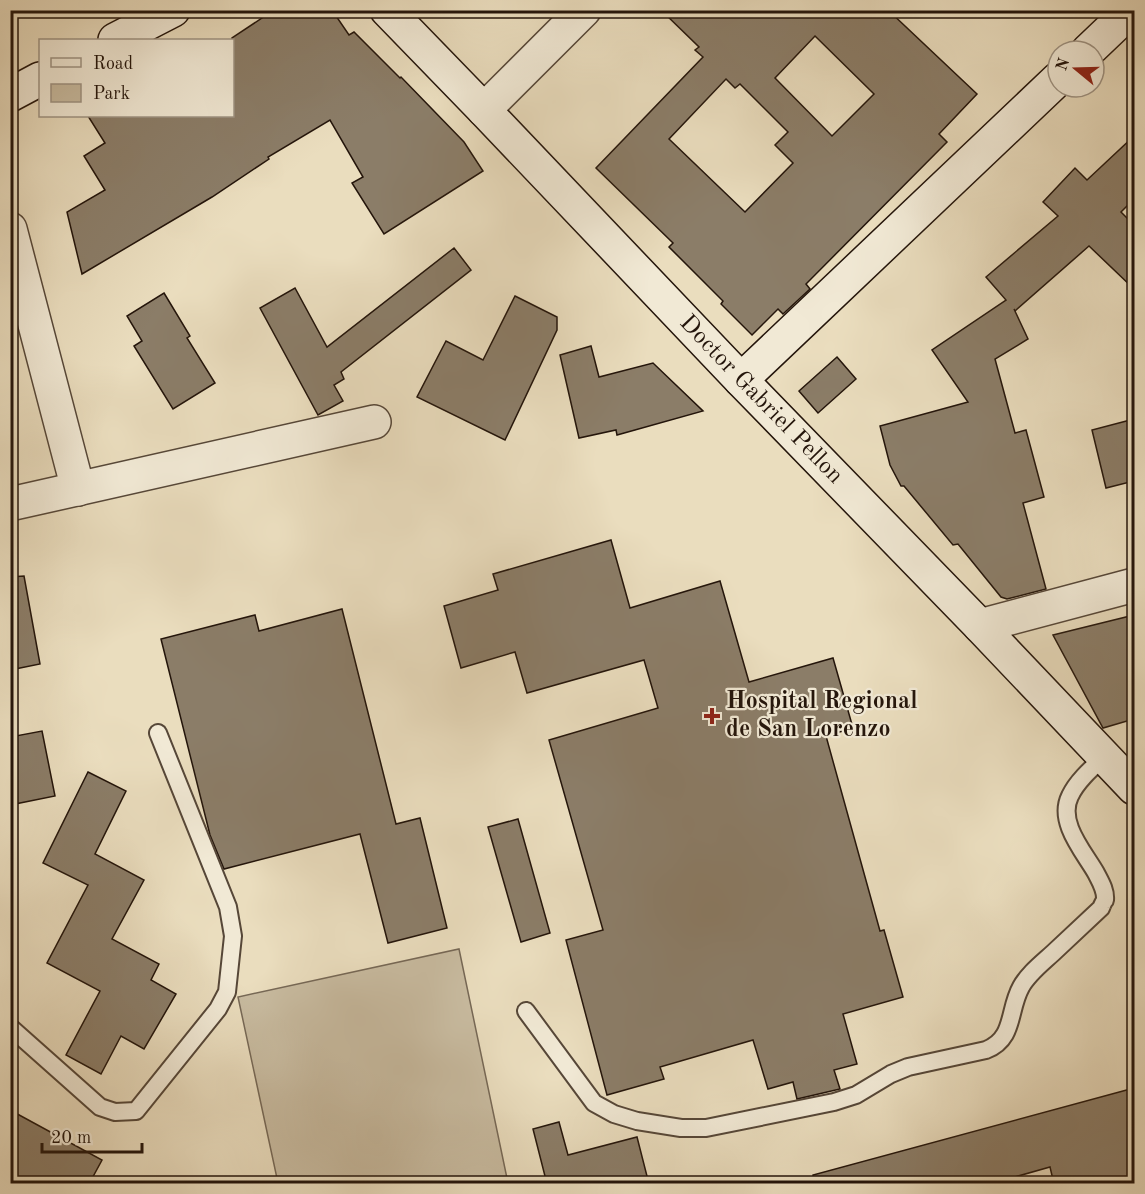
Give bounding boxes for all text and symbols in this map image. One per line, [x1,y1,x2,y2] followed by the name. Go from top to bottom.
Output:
[39,39,234,117] legend
[1046,39,1106,99] north arrow
[93,55,133,73] text: Road
[1054,56,1074,73] text: N
[93,85,130,103] text: Park
[674,311,847,489] street label: Doctor Gabriel Pellon
[726,690,918,742] place label: Hospital Regional de San Lorenzo
[703,707,721,725] marker: Hospital Regional de San Lorenzo
[42,1116,142,1154] scale bar
[51,1129,91,1147] text: 20 m

